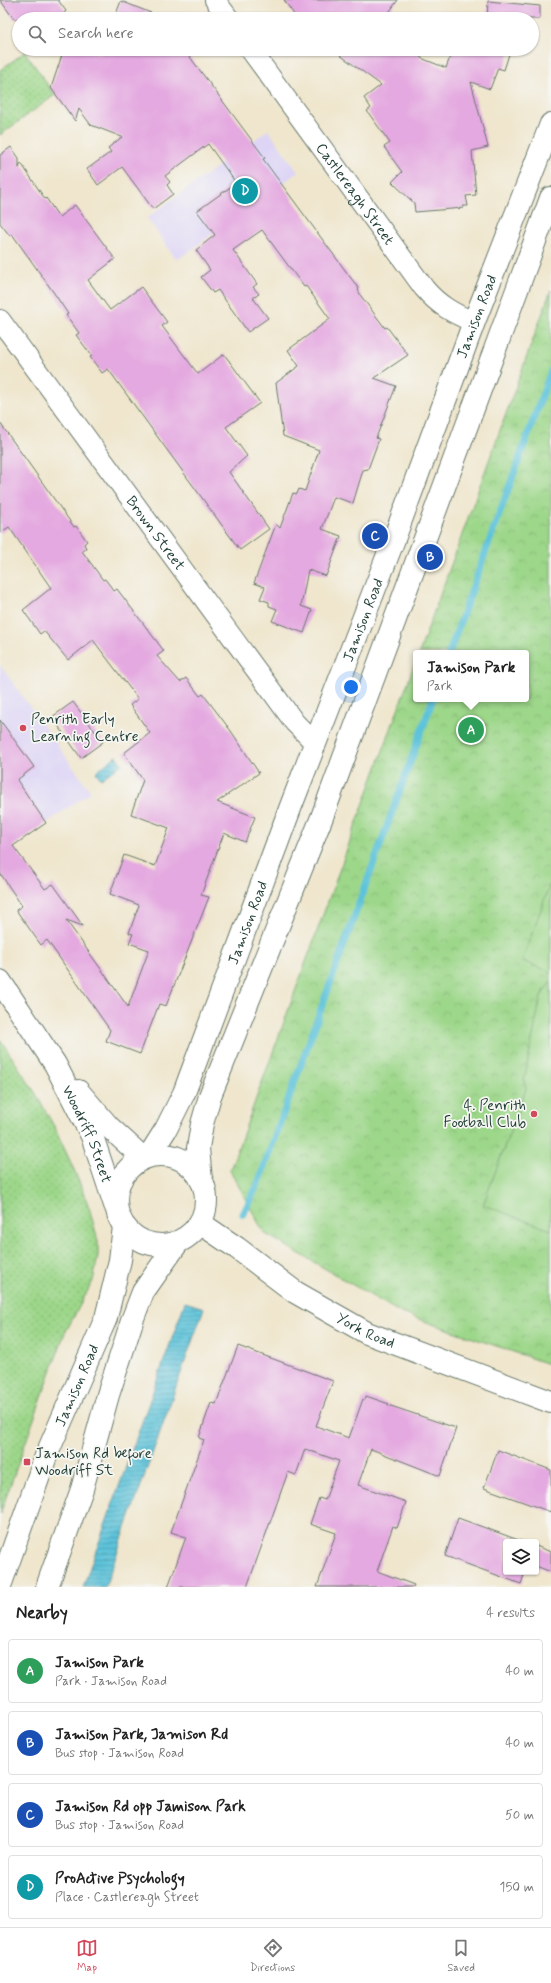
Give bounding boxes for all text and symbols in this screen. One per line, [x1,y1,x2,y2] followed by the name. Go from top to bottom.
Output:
[12,12,539,56] search box
[26,23,48,45] icon: search
[58,24,134,44] text: Search here
[311,139,399,250] street label: Castlereagh Street
[232,176,258,206] pin: D
[452,272,502,361] street label: Jamison Road
[121,492,189,575] street label: Brown Street
[362,521,388,551] pin: C
[417,542,443,572] pin: B
[339,576,389,665] street label: Jamison Road
[413,650,529,702] popup
[427,658,515,678] text: Jamison Park
[341,677,361,697] your location
[427,678,452,695] text: Park
[31,710,139,748] place label: Penrith Early Learning Centre
[458,715,484,745] pin: A
[18,723,28,733] marker: Penrith Early Learning Centre
[224,878,273,968] street label: Jamison Road
[57,1082,116,1186] street label: Woodriff Street
[443,1096,526,1133] place label: 4. Penrith Football Club
[529,1109,539,1119] marker: 4. Penrith Football Club
[332,1308,398,1354] street label: York Road
[51,1341,104,1430] street label: Jamison Road
[35,1444,152,1481] place label: Jamison Rd before Woodriff St
[22,1457,32,1467] marker: Jamison Rd before Woodriff St
[503,1539,539,1575] map controls
[503,1539,539,1575] button: layers
[16,1602,68,1624] text: Nearby
[486,1605,535,1622] text: 4 results
[55,1653,144,1673] text: Jamison Park
[26,1663,34,1680] text: A
[505,1663,534,1680] text: 40 m
[55,1673,167,1690] text: Park · Jamison Road
[55,1725,228,1745] text: Jamison Park, Jamison Rd
[26,1735,34,1752] text: B
[505,1735,534,1752] text: 40 m
[55,1745,184,1762] text: Bus stop · Jamison Road
[55,1797,246,1817] text: Jamison Rd opp Jamison Park
[25,1807,35,1824] text: C
[505,1807,534,1824] text: 50 m
[55,1817,184,1834] text: Bus stop · Jamison Road
[55,1869,185,1889] text: ProActive Psychology
[26,1879,34,1896] text: D
[500,1879,534,1896] text: 150 m
[55,1889,199,1906] text: Place · Castlereagh Street
[76,1937,98,1975] tab: Map
[250,1937,295,1975] tab: Directions
[447,1937,475,1975] tab: Saved

